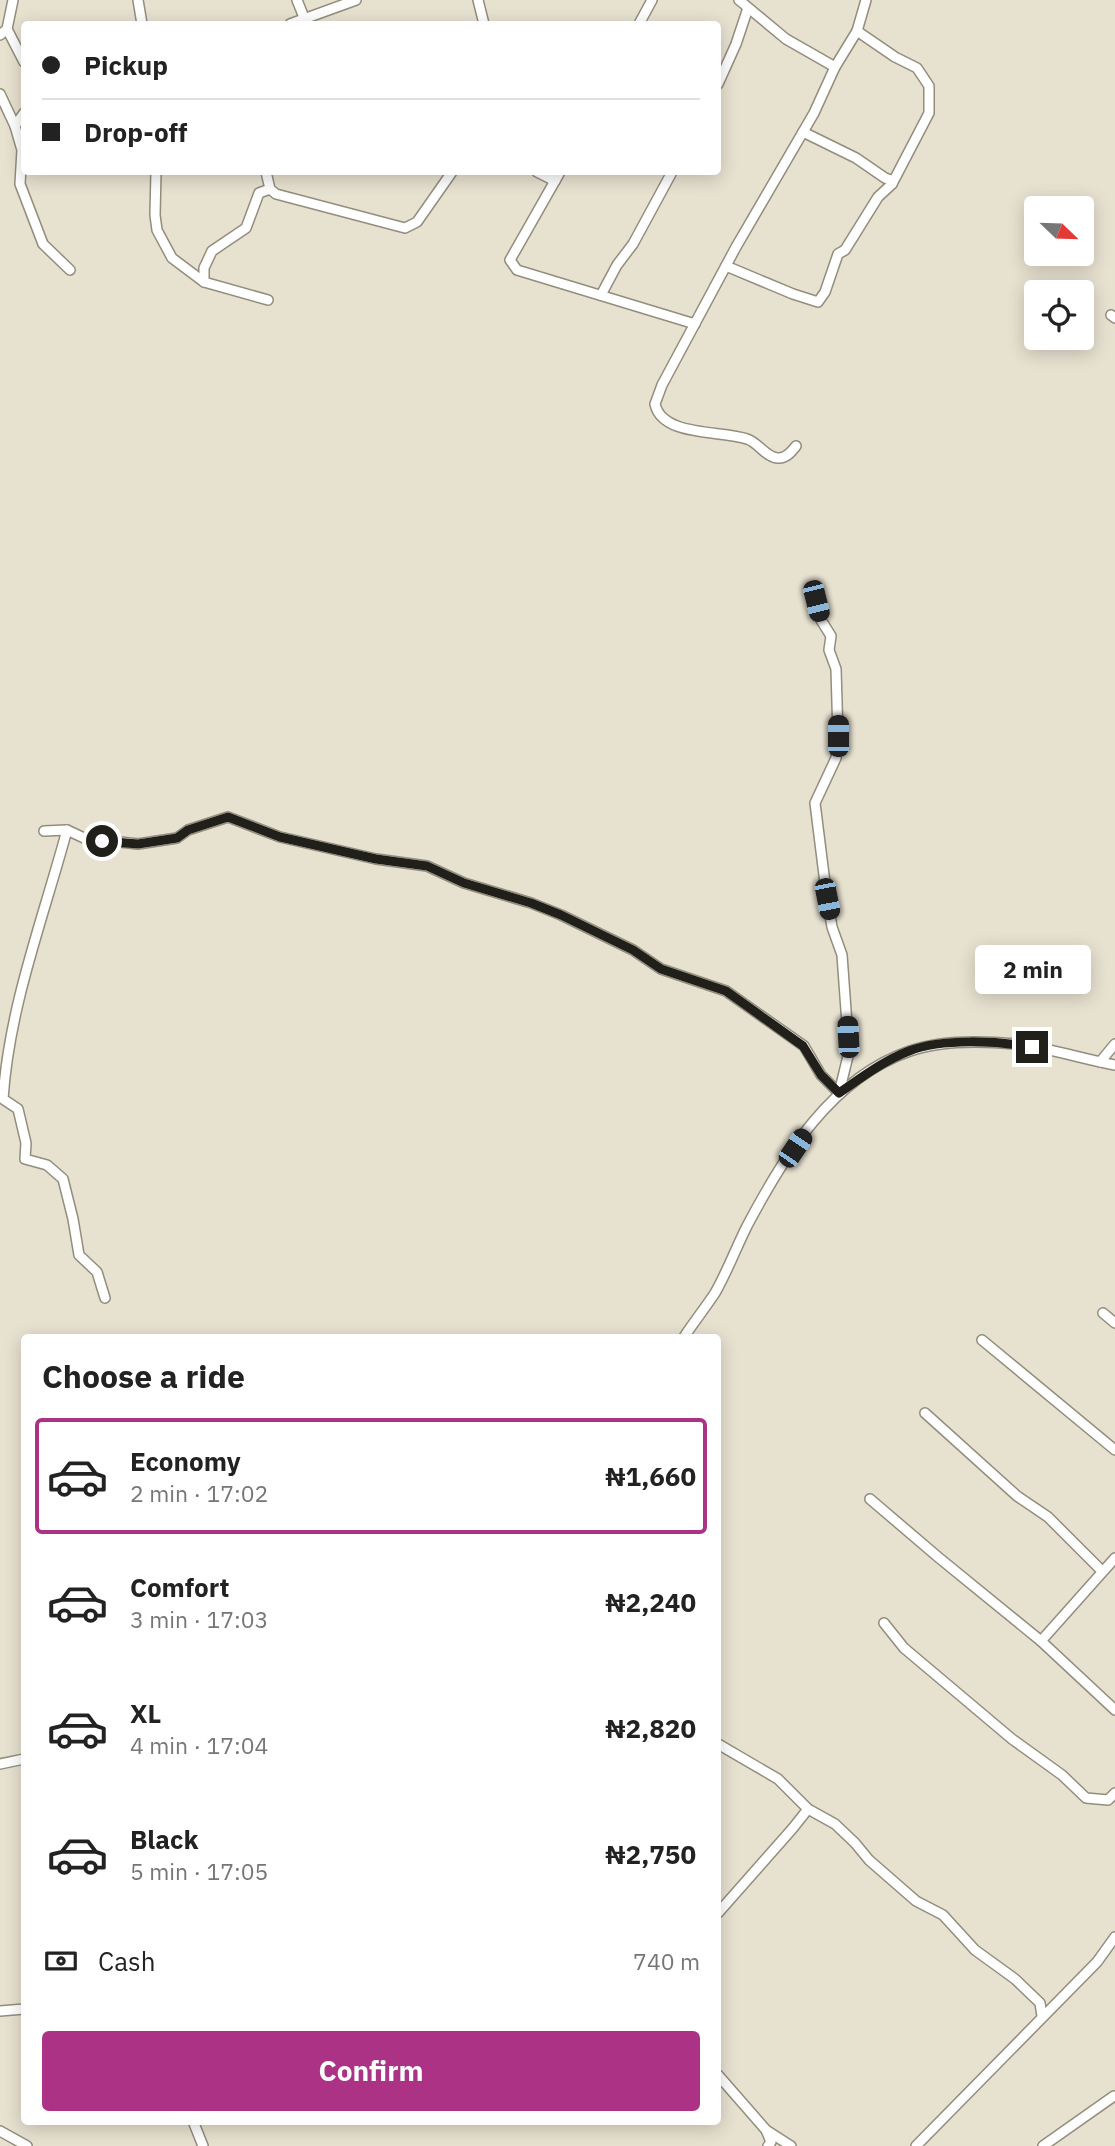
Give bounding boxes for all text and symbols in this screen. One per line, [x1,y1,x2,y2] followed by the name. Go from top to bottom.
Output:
[84,48,168,82] text: Pickup
[84,115,187,149] text: Drop-off
[1024,196,1094,266] north arrow
[1024,196,1094,350] map controls
[1024,280,1094,350] button: locate
[801,578,832,624] car
[828,715,849,757] car
[86,825,118,857] route start
[813,876,842,922] car
[974,946,1090,995] callout: 2 min
[1003,954,1063,984] text: 2 min
[837,1015,860,1059] car
[1016,1031,1048,1063] route end
[775,1125,816,1171] car
[42,1355,245,1397] text: Choose a ride
[130,1444,241,1478] text: Economy
[46,1445,109,1508] icon: car
[605,1459,696,1493] text: ₦1,660
[130,1478,268,1508] text: 2 min · 17:02
[130,1570,229,1604] text: Comfort
[46,1571,109,1634] icon: car
[605,1585,696,1619] text: ₦2,240
[130,1604,268,1634] text: 3 min · 17:03
[130,1696,161,1730] text: XL
[46,1697,109,1760] icon: car
[605,1711,696,1745] text: ₦2,820
[130,1730,268,1760] text: 4 min · 17:04
[130,1822,198,1856] text: Black
[46,1823,109,1886] icon: car
[605,1837,696,1871] text: ₦2,750
[130,1856,268,1886] text: 5 min · 17:05
[42,1942,80,1980] icon: cash
[98,1944,155,1978] text: Cash
[633,1946,700,1976] text: 740 m
[42,2031,700,2111] button: Confirm

